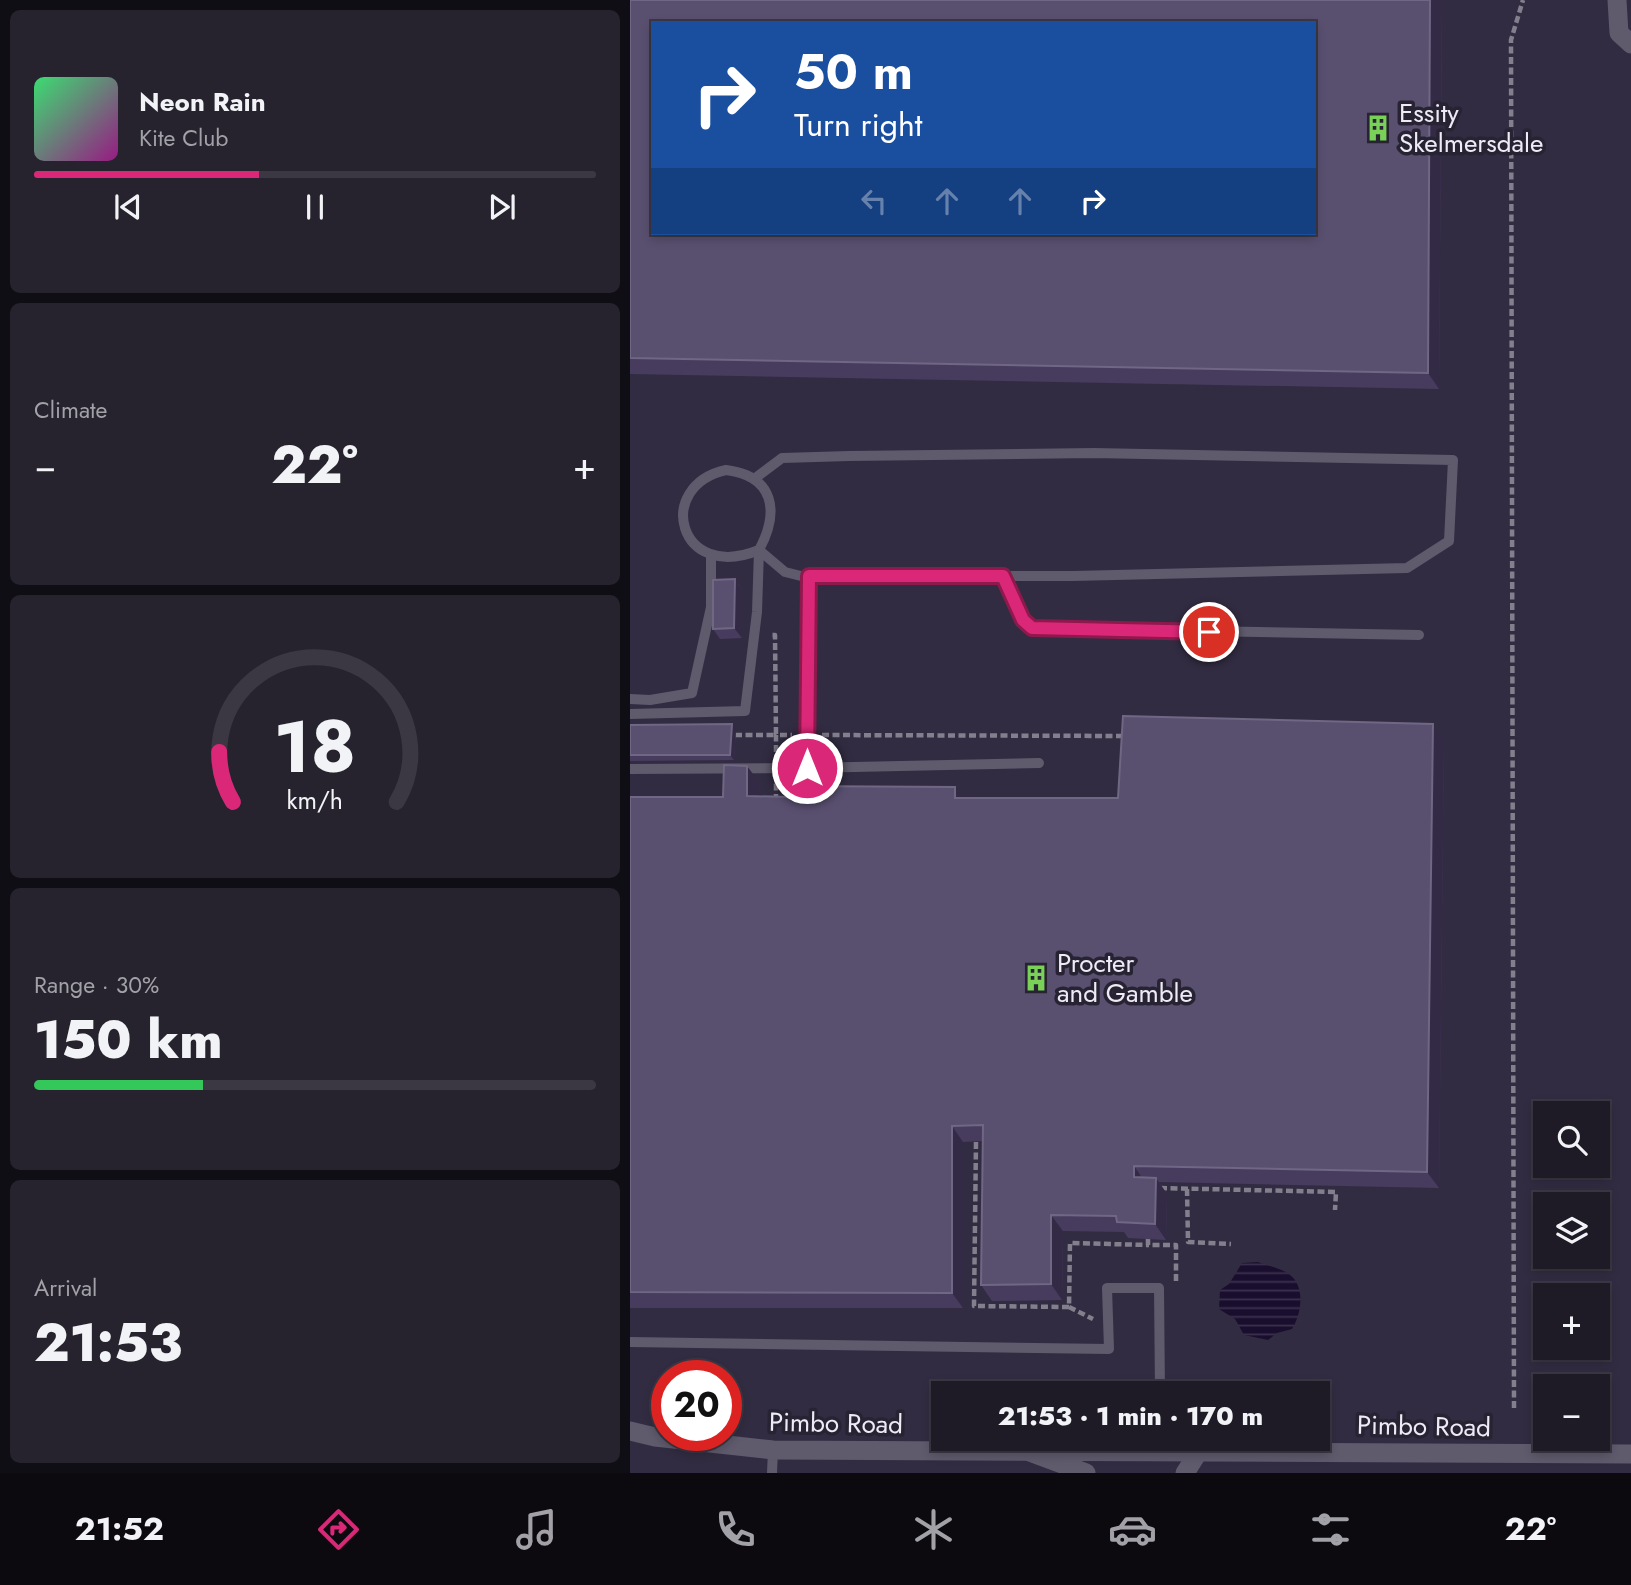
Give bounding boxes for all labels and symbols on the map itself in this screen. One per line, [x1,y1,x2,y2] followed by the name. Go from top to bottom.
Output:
[1399,94,1543,162] place label: Essity Skelmersdale
[1363,113,1393,143] building icon: Essity Skelmersdale
[1179,602,1239,662] pin
[770,731,844,805] position arrow
[1057,944,1193,1012] place label: Procter and Gamble
[1021,963,1051,993] building icon: Procter and Gamble
[651,1360,742,1451] speed limit sign: 20
[769,1403,903,1443] street label: Pimbo Road
[1357,1406,1491,1446] street label: Pimbo Road

